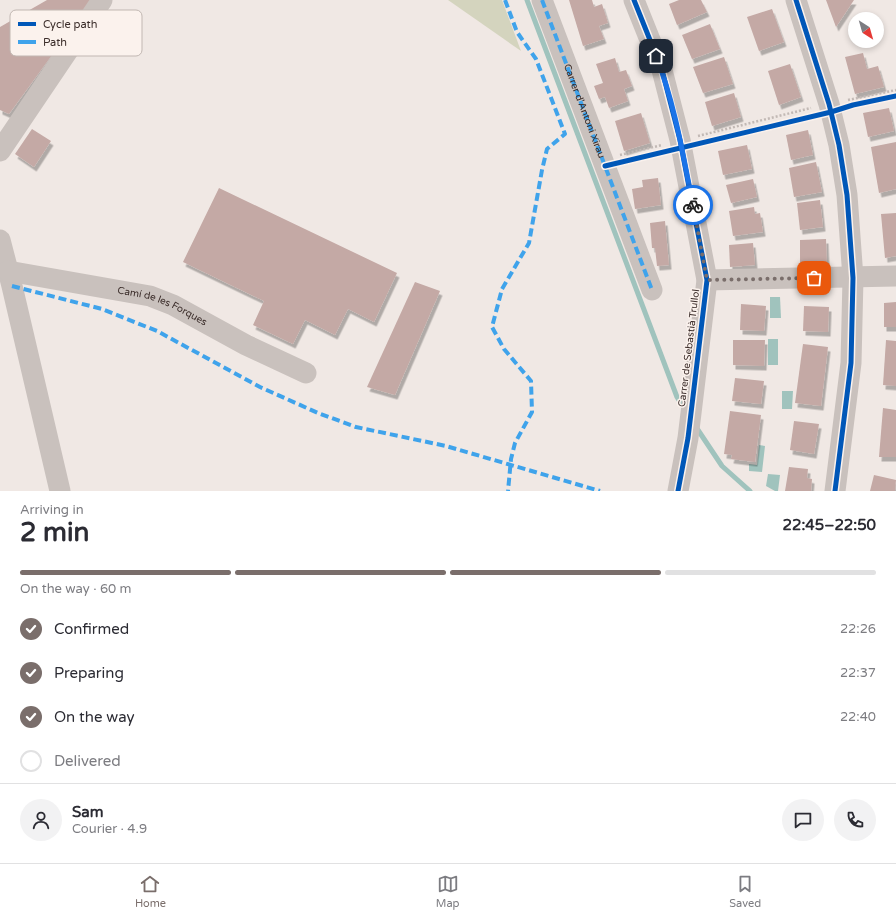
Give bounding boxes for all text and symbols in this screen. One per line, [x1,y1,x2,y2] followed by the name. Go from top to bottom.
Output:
[10,10,142,56] legend
[848,12,884,48] north arrow
[848,12,884,48] map controls
[43,18,98,31] text: Cycle path
[43,36,67,49] text: Path
[639,39,673,73] pin
[645,45,667,67] icon: home
[561,62,608,160] street label: Carrer d'Antoni Xirau
[673,185,713,225] courier
[682,194,704,216] icon: bike
[797,261,831,295] pin
[803,267,825,289] icon: bag
[117,284,209,329] street label: Camí de les Forques
[676,288,702,408] street label: Carrer de Sebastià Trullol
[20,502,84,518] text: Arriving in
[783,516,876,534] text: 22:45–22:50
[20,517,89,548] text: 2 min
[20,581,132,597] text: On the way · 60 m
[20,618,42,640] icon: check
[54,620,129,638] text: Confirmed
[840,621,876,637] text: 22:26
[20,662,42,684] icon: check
[54,664,124,682] text: Preparing
[840,665,876,681] text: 22:37
[20,706,42,728] icon: check
[54,708,134,726] text: On the way
[840,709,876,725] text: 22:40
[54,752,121,770] text: Delivered
[20,799,62,841] button: person
[782,799,824,841] button: chat
[834,799,876,841] button: phone
[72,803,103,821] text: Sam
[72,821,147,837] text: Courier · 4.9
[135,873,166,910] tab: Home
[436,873,460,910] tab: Map
[729,873,761,910] tab: Saved

